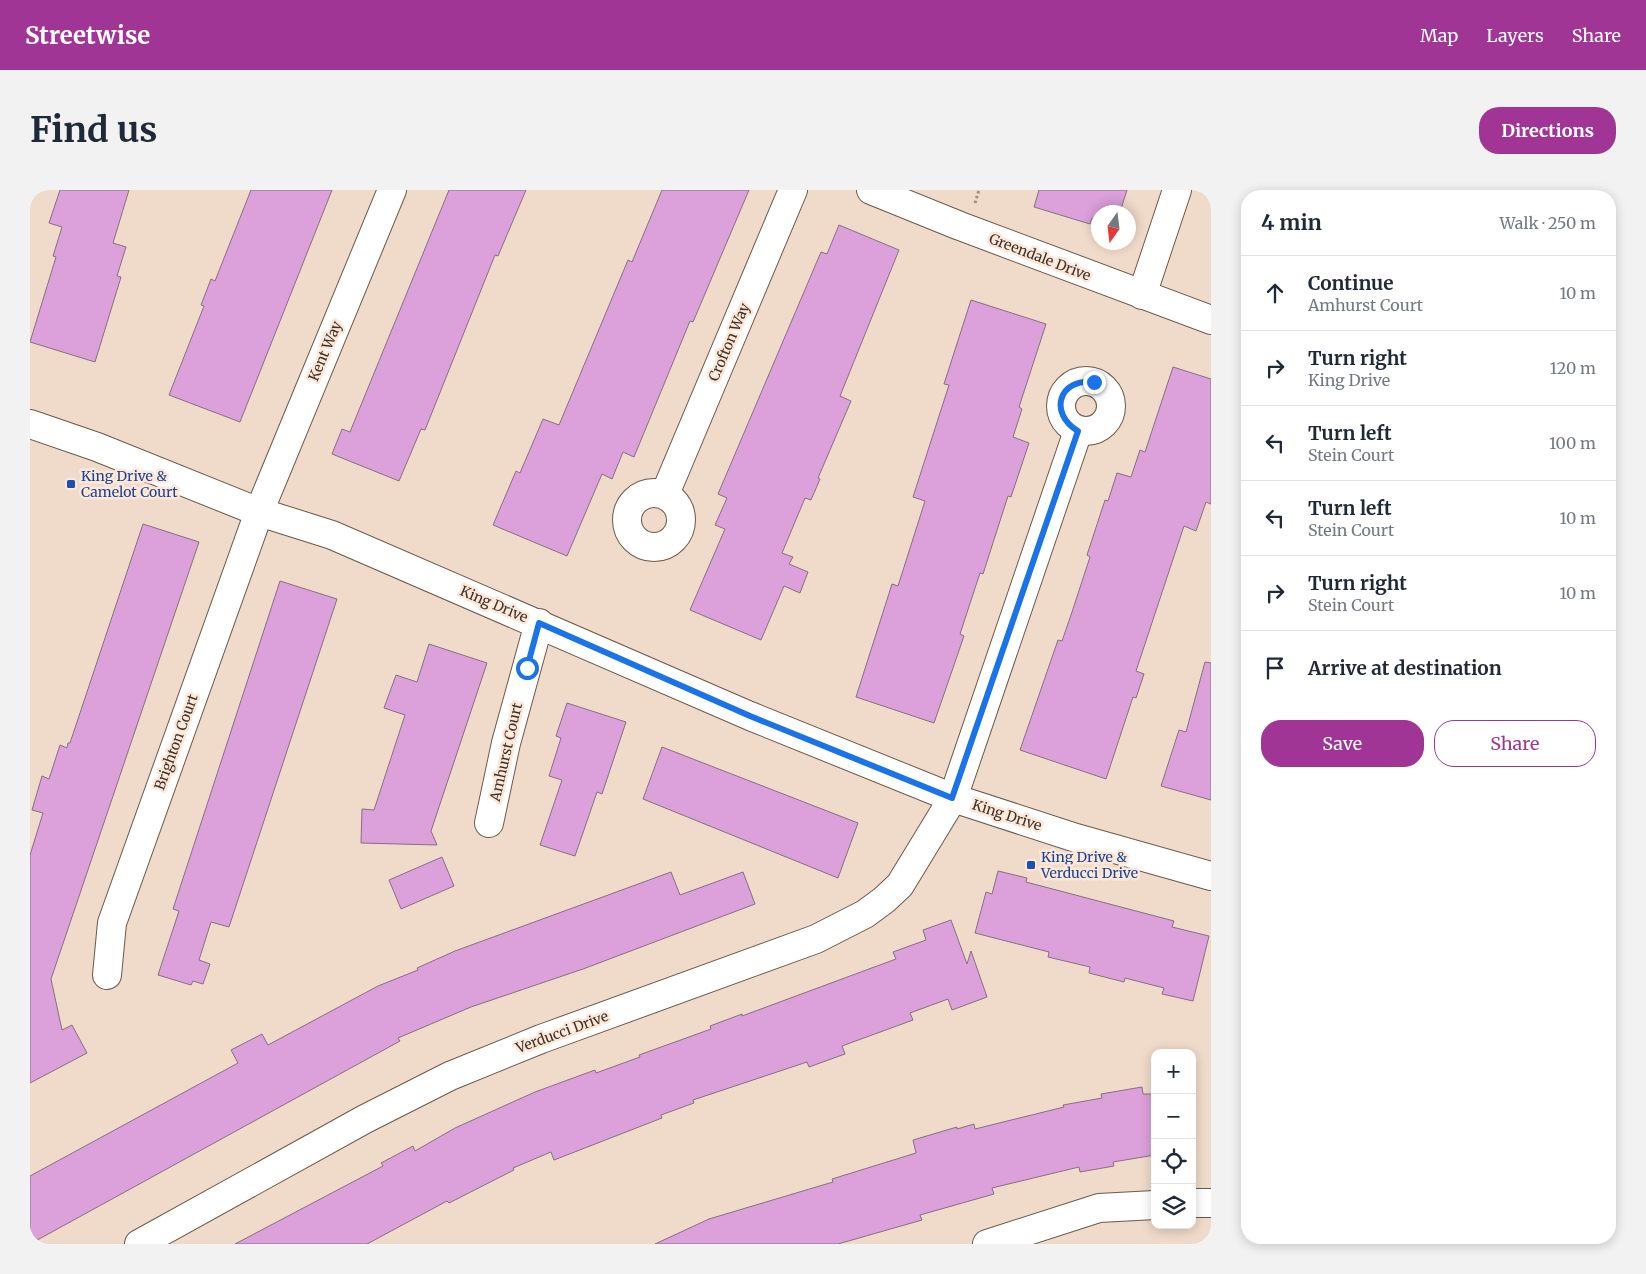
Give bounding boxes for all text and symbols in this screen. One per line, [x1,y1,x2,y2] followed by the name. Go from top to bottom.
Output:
[25,20,150,51] text: Streetwise
[1420,24,1458,47] text: Map
[1486,24,1544,47] text: Layers
[1572,24,1621,47] text: Share
[1479,107,1616,154] button: Directions
[30,108,157,152] text: Find us
[1091,205,1136,250] north arrow
[1261,209,1322,236] text: 4 min
[1500,213,1596,233] text: Walk · 250 m
[987,229,1093,285] street label: Greendale Drive
[1308,271,1394,295] text: Continue
[1261,279,1289,307] icon: ahead
[1559,283,1596,303] text: 10 m
[1308,295,1423,315] text: Amhurst Court
[704,299,754,384] street label: Crofton Way
[304,317,346,384] street label: Kent Way
[1308,346,1407,370] text: Turn right
[1261,354,1289,382] icon: right
[1550,358,1596,378] text: 120 m
[1308,370,1390,390] text: King Drive
[1083,371,1106,394] route end
[1308,421,1392,445] text: Turn left
[1261,429,1289,457] icon: left
[1549,433,1596,453] text: 100 m
[1308,445,1394,465] text: Stein Court
[81,467,178,501] place label: King Drive & Camelot Court
[65,478,77,490] marker: King Drive & Camelot Court
[1308,496,1392,520] text: Turn left
[1261,504,1289,532] icon: left
[1559,508,1596,528] text: 10 m
[1308,520,1394,540] text: Stein Court
[1308,571,1407,595] text: Turn right
[1261,579,1289,607] icon: right
[457,582,531,626] street label: King Drive
[1559,583,1596,603] text: 10 m
[1308,595,1394,615] text: Stein Court
[1261,654,1289,682] icon: arrive
[1308,656,1502,680] text: Arrive at destination
[516,657,539,680] route start
[150,691,202,792] street label: Brighton Court
[486,700,526,804] street label: Amhurst Court
[1261,720,1424,767] button: Save
[1434,720,1596,767] button: Share
[970,795,1044,835] street label: King Drive
[1040,848,1138,882] place label: King Drive & Verducci Drive
[1025,859,1037,871] marker: King Drive & Verducci Drive
[512,1007,611,1057] street label: Verducci Drive
[1151,1049,1196,1229] map controls
[1151,1049,1196,1094] button: +
[1151,1094,1196,1139] button: −
[1151,1139,1196,1184] button: locate
[1151,1184,1196,1229] button: layers

